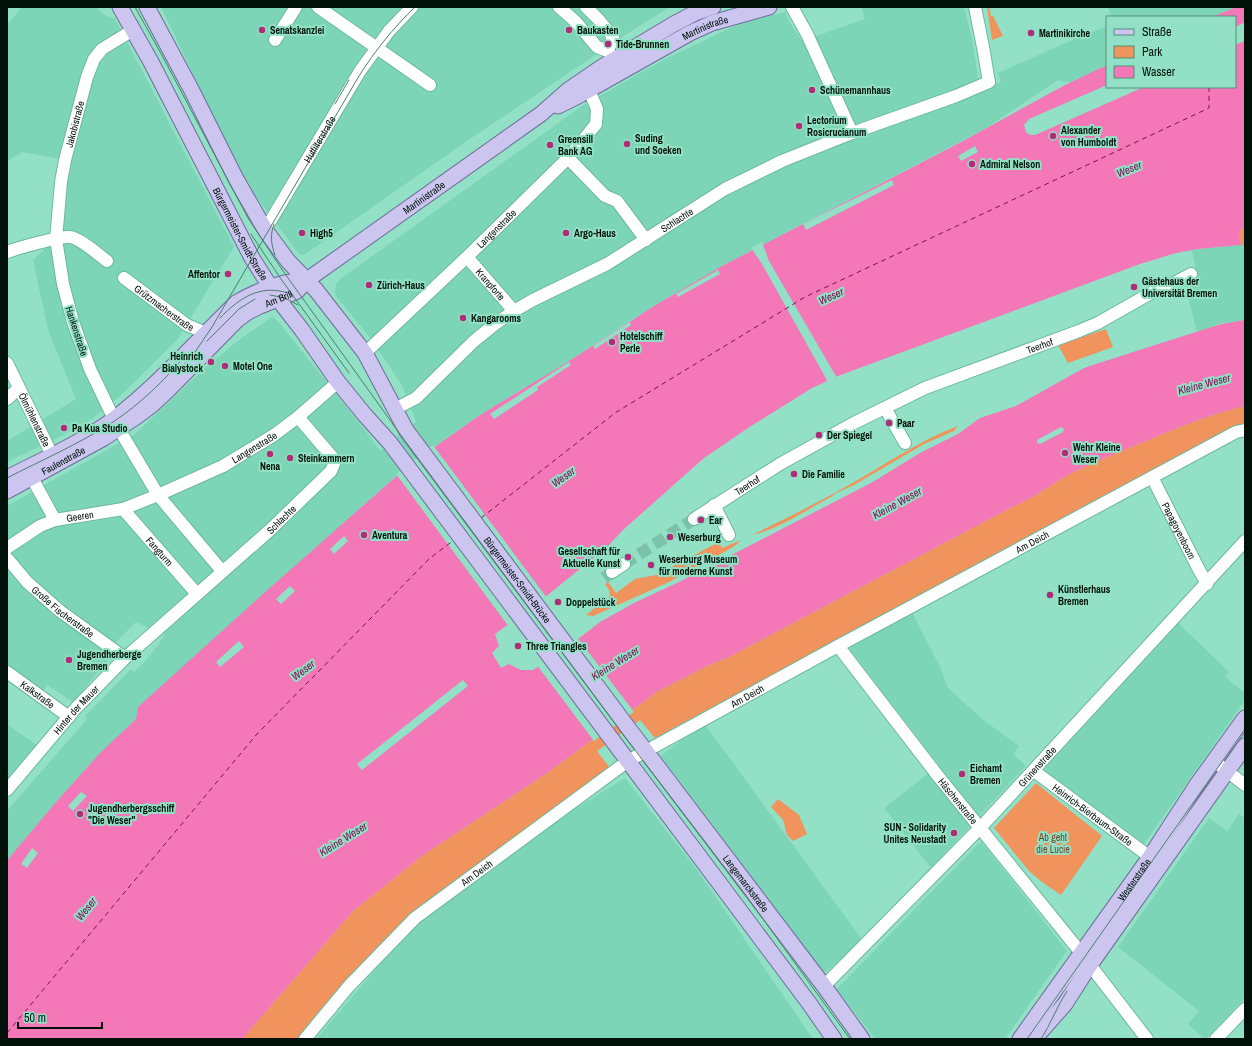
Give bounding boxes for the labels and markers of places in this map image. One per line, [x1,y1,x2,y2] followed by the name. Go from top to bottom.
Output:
[270,24,324,37] place label: Senatskanzlei
[577,24,618,37] place label: Baukasten
[257,25,267,35] marker: Senatskanzlei
[564,25,574,35] marker: Baukasten
[1039,27,1090,40] place label: Martinikirche
[1026,28,1036,38] marker: Martinikirche
[616,38,669,51] place label: Tide-Brunnen
[603,39,613,49] marker: Tide-Brunnen
[820,84,891,97] place label: Schünemannhaus
[807,85,817,95] marker: Schünemannhaus
[807,114,866,139] place label: Lectorium Rosicrucianum
[794,121,804,131] marker: Lectorium Rosicrucianum
[1061,124,1116,149] place label: Alexander von Humboldt
[1048,131,1058,141] marker: Alexander von Humboldt
[635,132,681,157] place label: Suding und Soeken
[558,133,593,158] place label: Greensill Bank AG
[622,139,632,149] marker: Suding und Soeken
[545,140,555,150] marker: Greensill Bank AG
[980,158,1040,171] place label: Admiral Nelson
[967,159,977,169] marker: Admiral Nelson
[310,227,333,240] place label: High5
[574,227,616,240] place label: Argo-Haus
[297,228,307,238] marker: High5
[561,228,571,238] marker: Argo-Haus
[188,268,221,281] place label: Affentor
[223,269,233,279] marker: Affentor
[1142,275,1217,300] place label: Gästehaus der Universität Bremen
[377,279,425,292] place label: Zürich-Haus
[364,280,374,290] marker: Zürich-Haus
[1129,282,1139,292] marker: Gästehaus der Universität Bremen
[471,312,522,325] place label: Kangarooms
[458,313,468,323] marker: Kangarooms
[620,330,663,355] place label: Hotelschiff Perle
[607,337,617,347] marker: Hotelschiff Perle
[162,350,203,375] place label: Heinrich Bialystock
[206,357,216,367] marker: Heinrich Bialystock
[233,360,273,373] place label: Motel One
[220,361,230,371] marker: Motel One
[897,417,916,430] place label: Paar
[884,418,894,428] marker: Paar
[72,422,128,435] place label: Pa Kua Studio
[59,423,69,433] marker: Pa Kua Studio
[827,429,872,442] place label: Der Spiegel
[814,430,824,440] marker: Der Spiegel
[1073,441,1121,466] place label: Wehr Kleine Weser
[1060,448,1070,458] marker: Wehr Kleine Weser
[265,449,275,459] marker: Nena
[298,452,355,465] place label: Steinkammern
[285,453,295,463] marker: Steinkammern
[260,460,280,473] place label: Nena
[802,468,845,481] place label: Die Familie
[789,469,799,479] marker: Die Familie
[709,514,723,527] place label: Ear
[696,515,706,525] marker: Ear
[372,529,408,542] place label: Aventura
[359,530,369,540] marker: Aventura
[678,531,721,544] place label: Weserburg
[665,532,675,542] marker: Weserburg
[558,545,621,570] place label: Gesellschaft für Aktuelle Kunst
[623,552,633,562] marker: Gesellschaft für Aktuelle Kunst
[659,553,737,578] place label: Weserburg Museum für moderne Kunst
[646,560,656,570] marker: Weserburg Museum für moderne Kunst
[1058,583,1111,608] place label: Künstlerhaus Bremen
[1045,590,1055,600] marker: Künstlerhaus Bremen
[566,596,616,609] place label: Doppelstück
[553,597,563,607] marker: Doppelstück
[526,640,587,653] place label: Three Triangles
[513,641,523,651] marker: Three Triangles
[77,648,142,673] place label: Jugendherberge Bremen
[64,655,74,665] marker: Jugendherberge Bremen
[970,762,1002,787] place label: Eichamt Bremen
[957,769,967,779] marker: Eichamt Bremen
[88,802,175,827] place label: Jugendherbergsschiff "Die Weser"
[75,809,85,819] marker: Jugendherbergsschiff "Die Weser"
[884,821,946,846] place label: SUN - Solidarity Unites Neustadt
[949,828,959,838] marker: SUN - Solidarity Unites Neustadt

